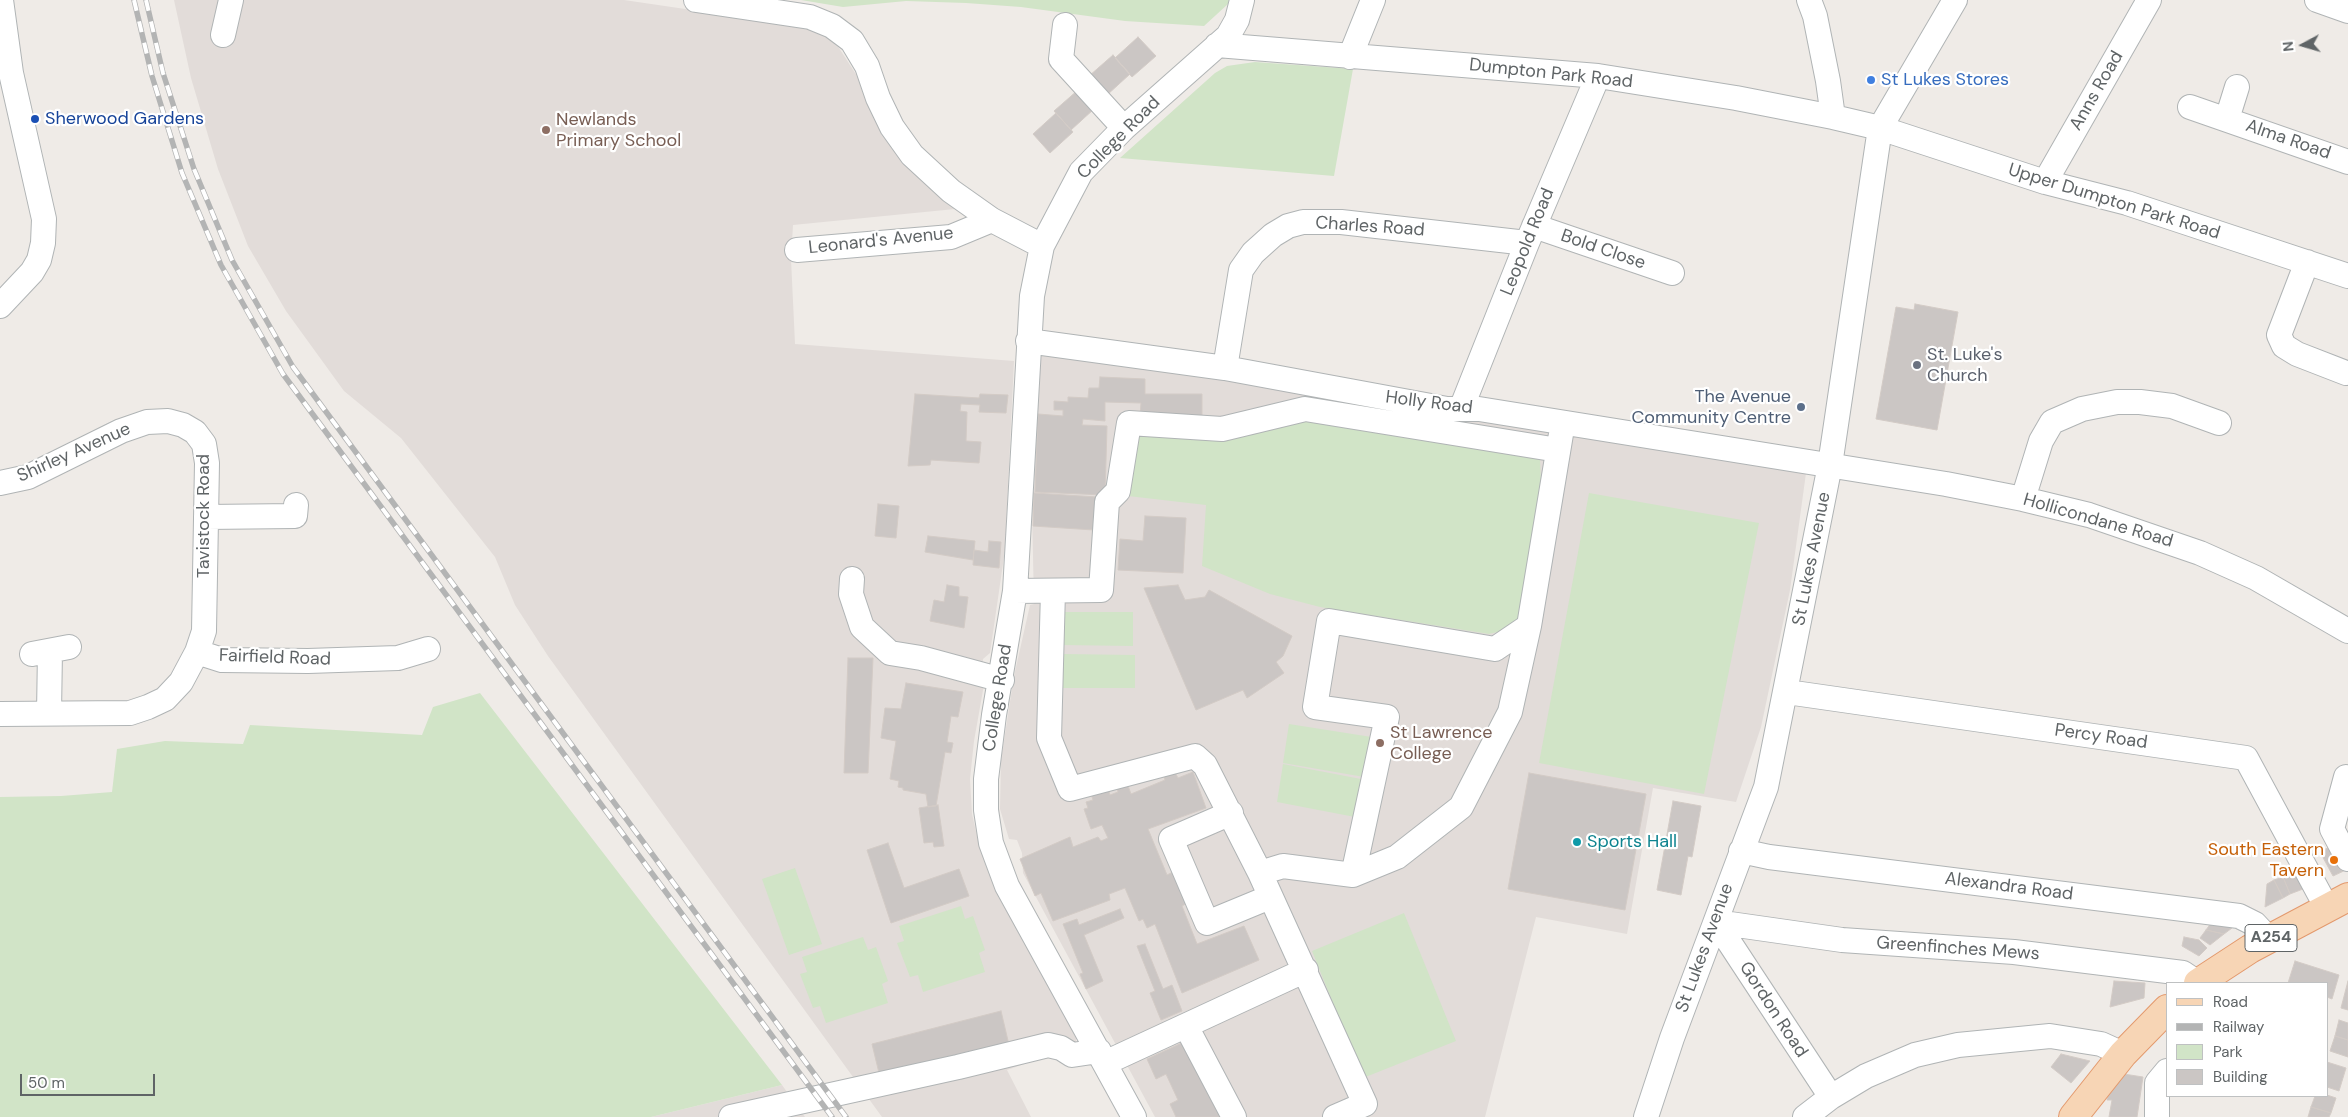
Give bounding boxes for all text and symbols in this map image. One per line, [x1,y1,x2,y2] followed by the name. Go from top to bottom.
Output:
[2278,20,2328,70] north arrow
[2279,41,2298,53] text: N
[2066,47,2128,135] street label: Anns Road
[1468,55,1634,93] street label: Dumpton Park Road
[1881,69,2009,91] place label: St Lukes Stores
[1865,74,1877,86] marker: St Lukes Stores
[1073,92,1165,184] street label: College Road
[45,108,204,130] place label: Sherwood Gardens
[556,109,681,152] place label: Newlands Primary School
[29,113,41,125] marker: Sherwood Gardens
[2243,115,2333,165] street label: Alma Road
[540,124,552,136] marker: Newlands Primary School
[2005,159,2223,245] street label: Upper Dumpton Park Road
[1497,185,1559,299] street label: Leopold Road
[1315,212,1425,242] street label: Charles Road
[807,223,955,259] street label: Leonard's Avenue
[1558,225,1648,275] street label: Bold Close
[1927,344,2002,386] place label: St. Luke's Church
[1911,359,1923,371] marker: St. Luke's Church
[1631,386,1791,428] place label: The Avenue Community Centre
[1384,387,1474,419] street label: Holly Road
[1795,401,1807,413] marker: The Avenue Community Centre
[14,418,134,488] street label: Shirley Avenue
[193,454,215,578] street label: Tavistock Road
[2021,489,2175,553] street label: Hollicondane Road
[1788,490,1836,628] street label: St Lukes Avenue
[979,643,1017,753] street label: College Road
[219,645,331,671] street label: Fairfield Road
[2053,720,2149,754] street label: Percy Road
[1390,722,1493,764] place label: St Lawrence College
[1374,737,1386,749] marker: St Lawrence College
[1587,831,1677,853] place label: Sports Hall
[1571,836,1583,848] marker: Sports Hall
[2208,839,2324,882] place label: South Eastern Tavern
[2328,854,2340,866] marker: South Eastern Tavern
[1944,868,2074,906] street label: Alexandra Road
[1672,881,1738,1015] street label: St Lukes Avenue
[2245,924,2297,951] road number: A254
[1876,933,2040,965] street label: Greenfinches Mews
[1734,958,1812,1062] street label: Gordon Road
[2166,982,2328,1097] legend
[2213,992,2248,1012] text: Road
[2213,1017,2264,1037] text: Railway
[2213,1042,2243,1062] text: Park
[22,1064,158,1096] scale bar
[2213,1067,2268,1087] text: Building
[28,1073,65,1093] text: 50 m

